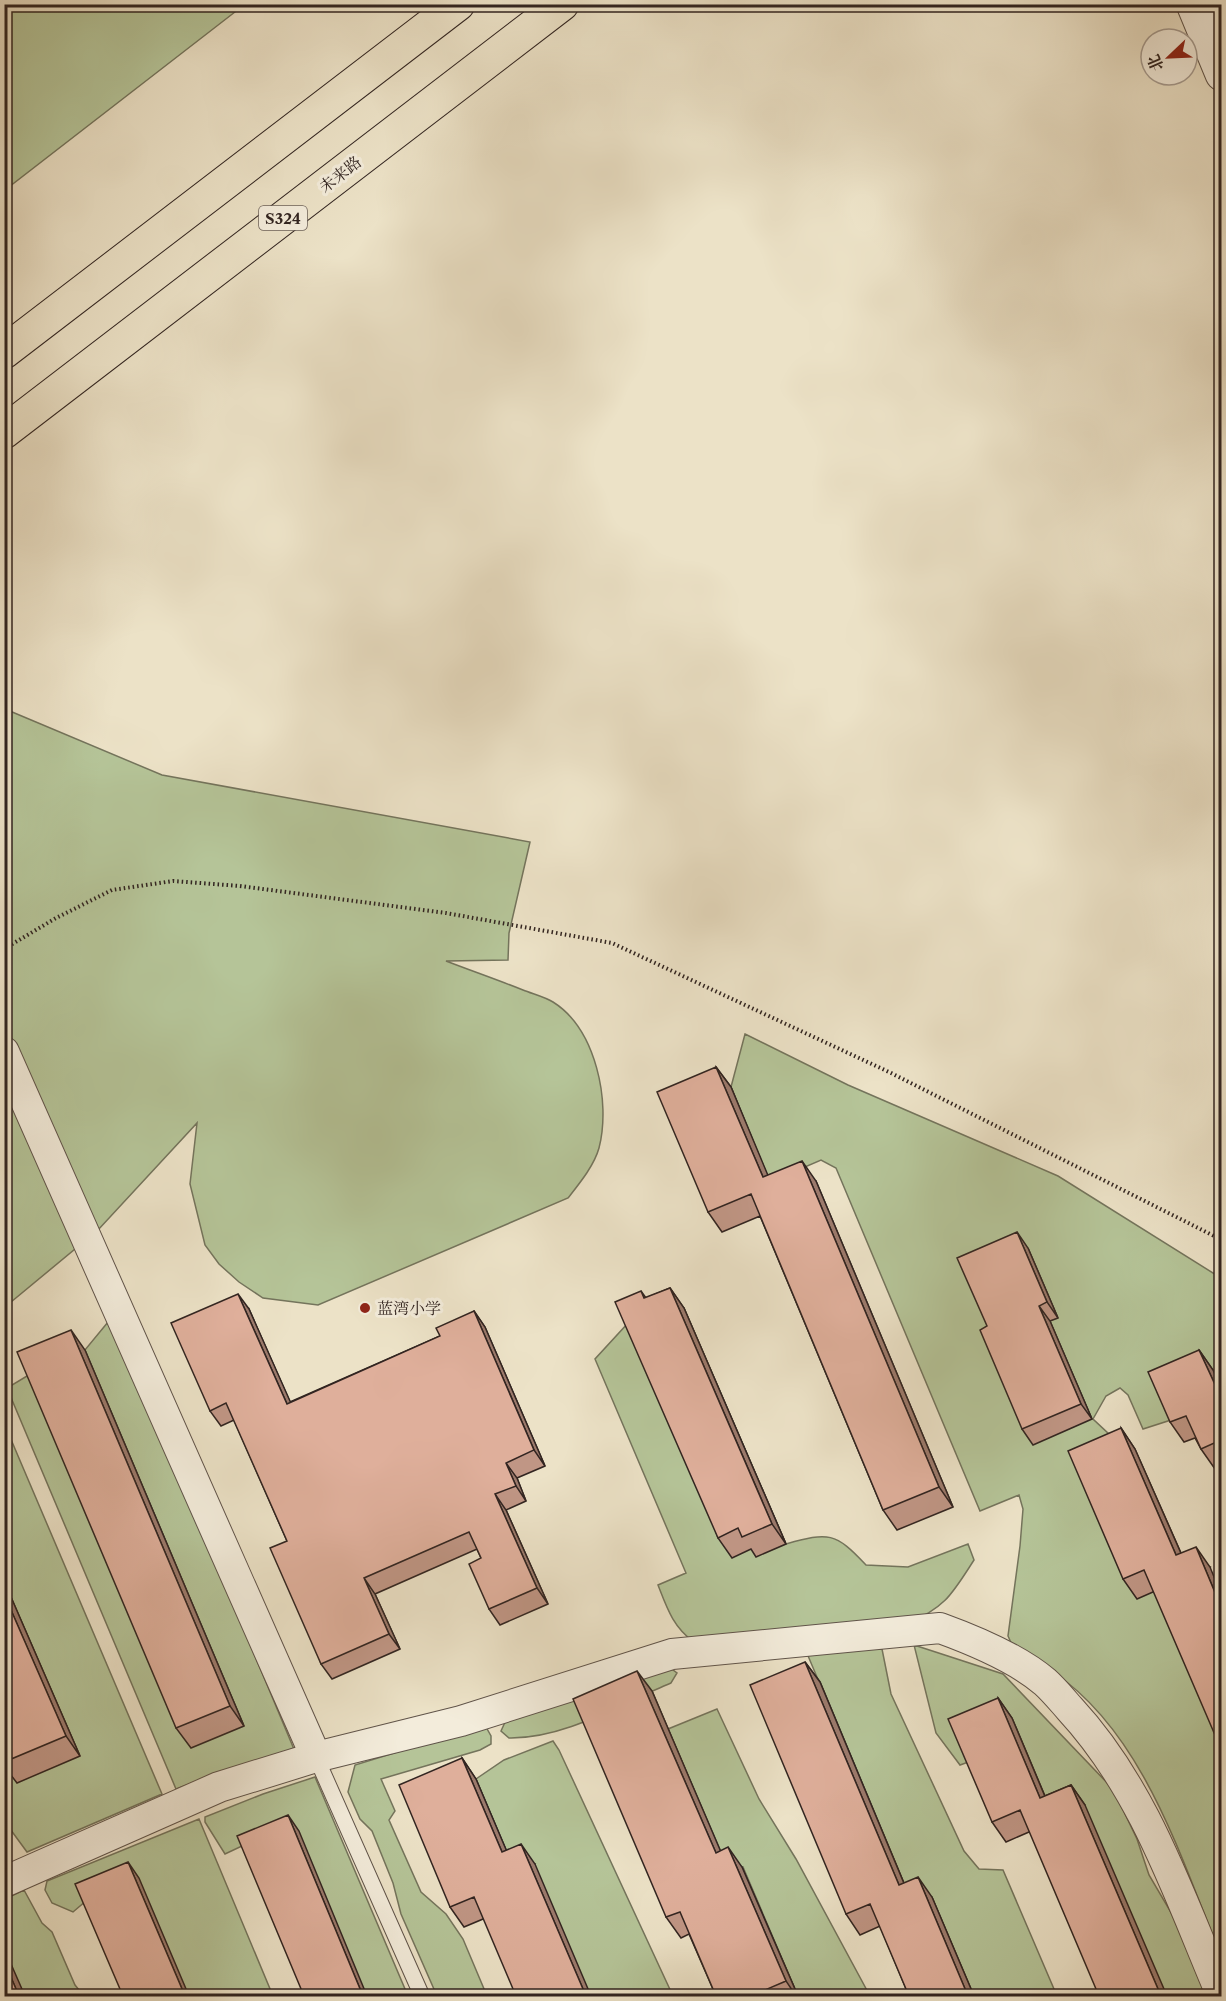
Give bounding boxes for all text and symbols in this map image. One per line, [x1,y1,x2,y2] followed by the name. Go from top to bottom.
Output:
[1139,27,1199,87] north arrow
[1143,52,1168,74] text: 北
[315,151,365,197] street label: 未来路
[259,206,307,230] road number: S324
[377,1298,441,1318] place label: 蓝湾小学
[358,1301,372,1315] marker: 蓝湾小学

